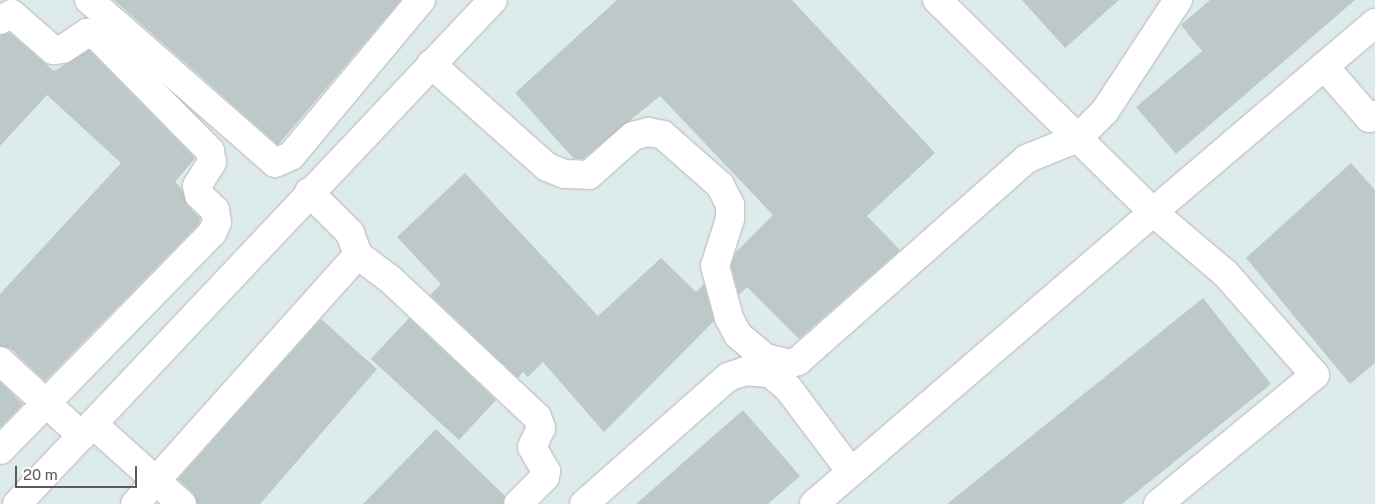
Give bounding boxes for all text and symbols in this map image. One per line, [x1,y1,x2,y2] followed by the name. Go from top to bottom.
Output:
[18,456,140,488] scale bar
[23,466,58,483] text: 20 m

